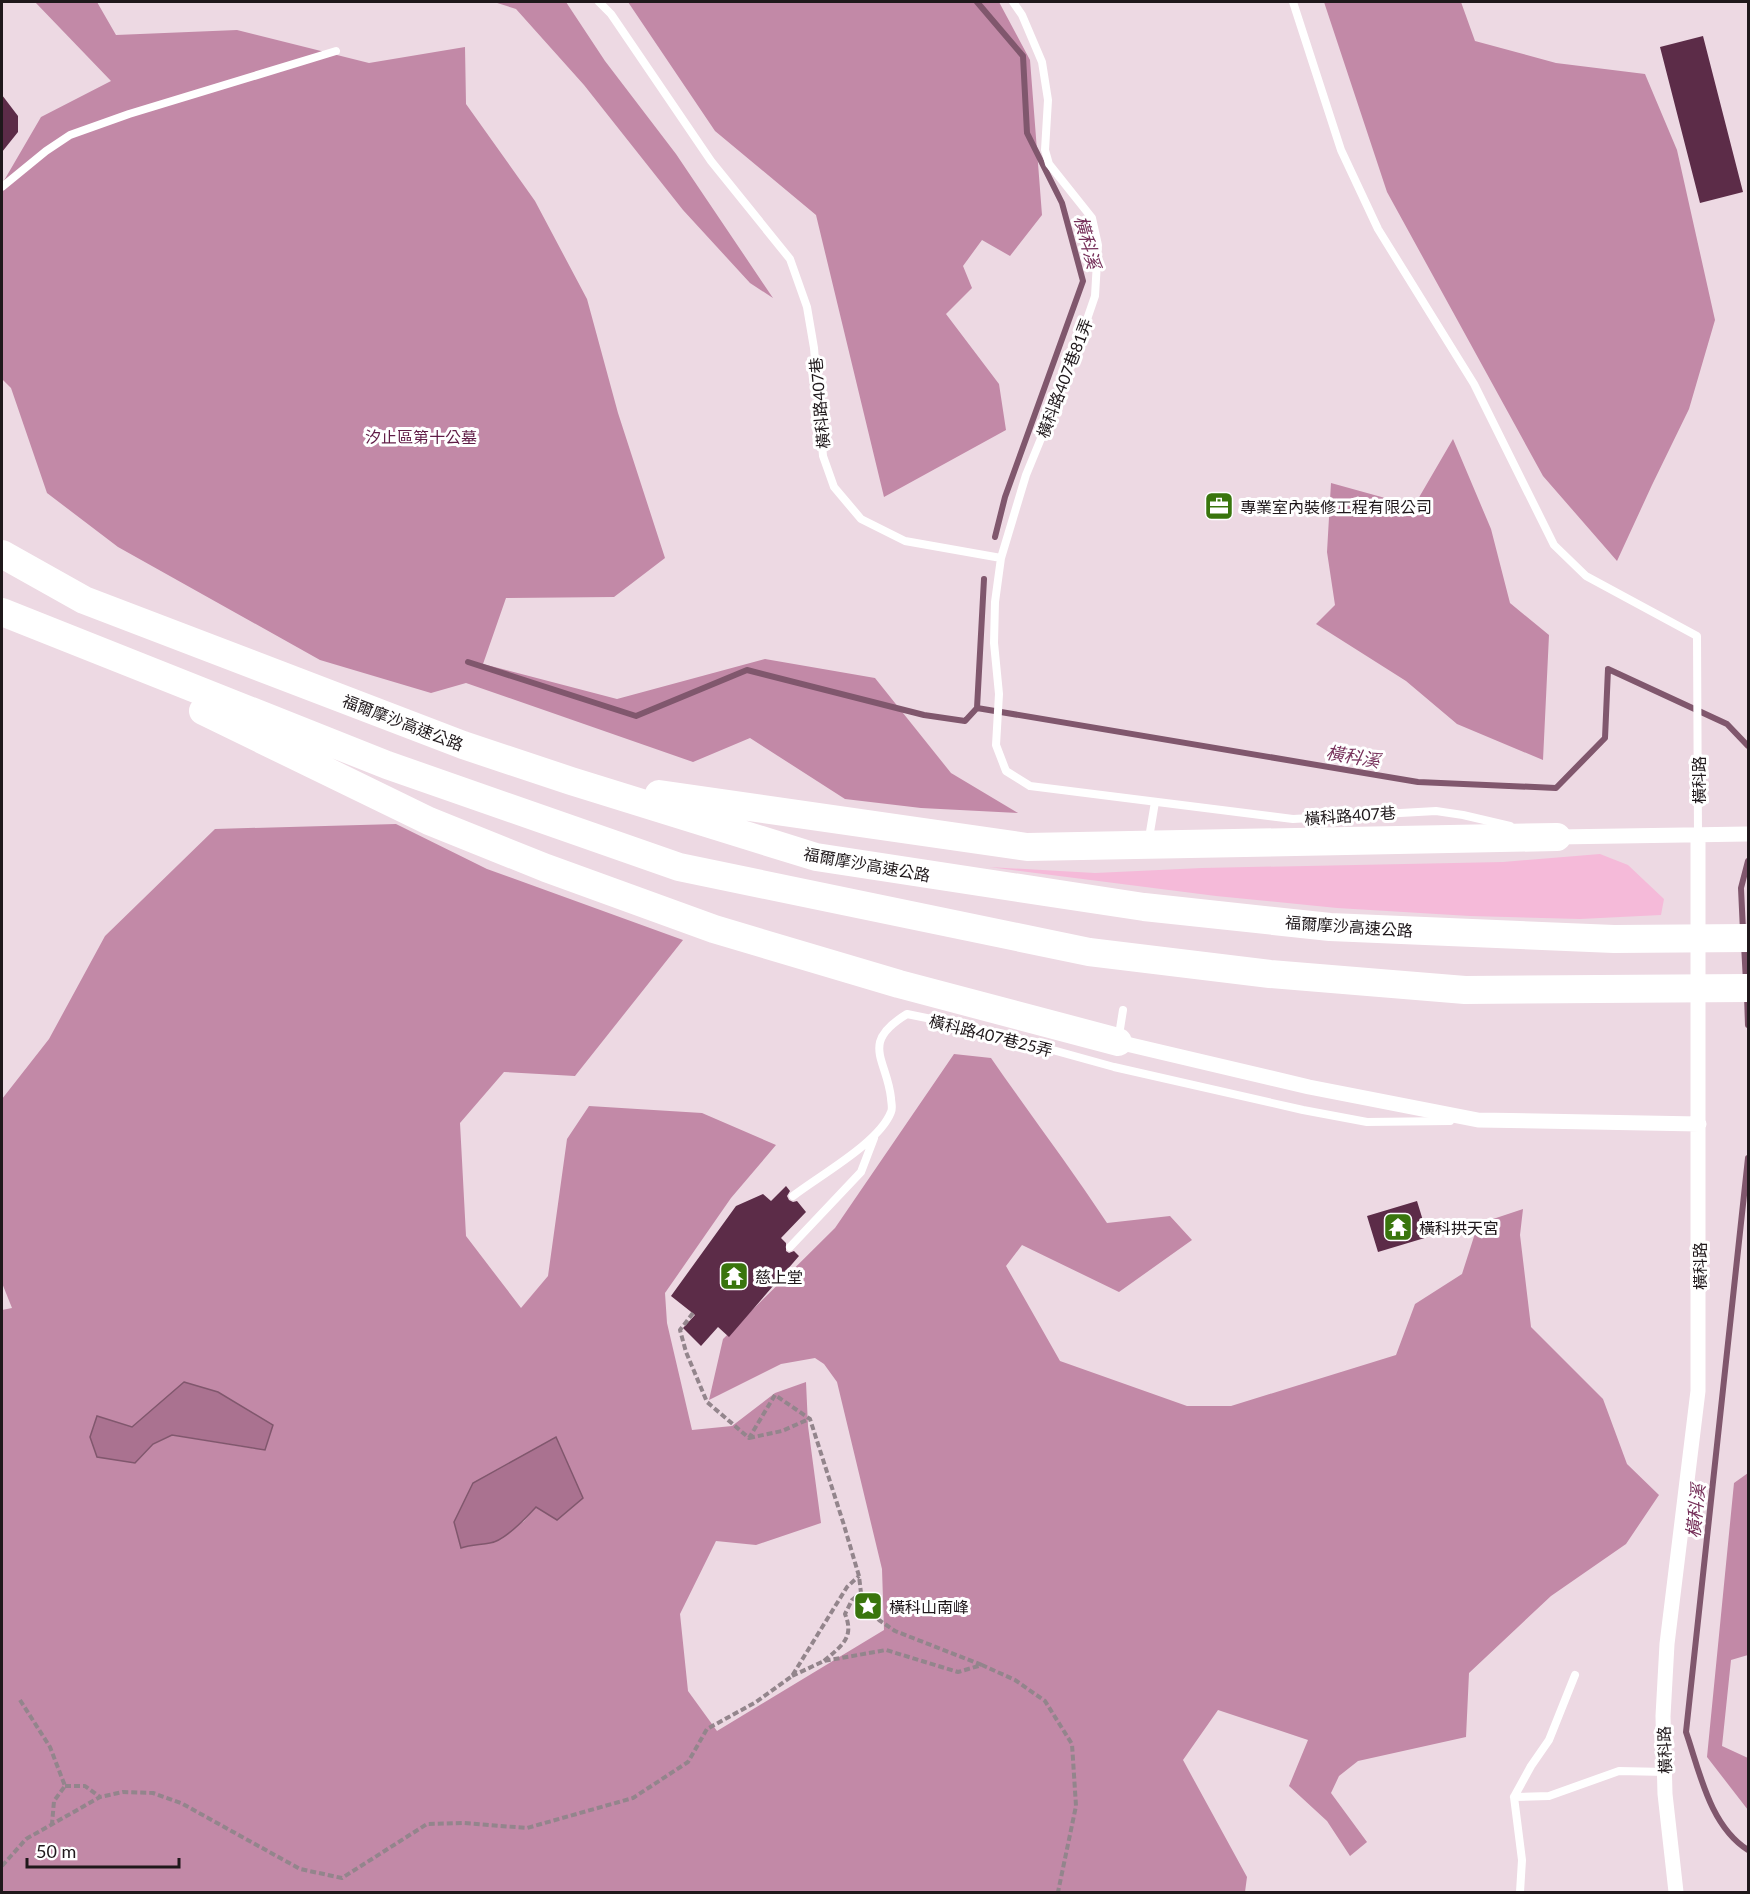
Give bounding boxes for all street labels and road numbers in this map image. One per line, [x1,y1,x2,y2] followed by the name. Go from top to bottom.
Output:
[1032,316,1096,440] street label: 橫科路407巷81弄
[806,356,832,450] street label: 橫科路407巷
[340,690,466,754] street label: 福爾摩沙高速公路
[1689,756,1708,804] street label: 橫科路
[1304,802,1396,828] street label: 橫科路407巷
[802,844,932,884] street label: 福爾摩沙高速公路
[1284,912,1414,940] street label: 福爾摩沙高速公路
[927,1010,1055,1060] street label: 橫科路407巷25弄
[1690,1242,1709,1290] street label: 橫科路
[1654,1726,1674,1774] street label: 橫科路

